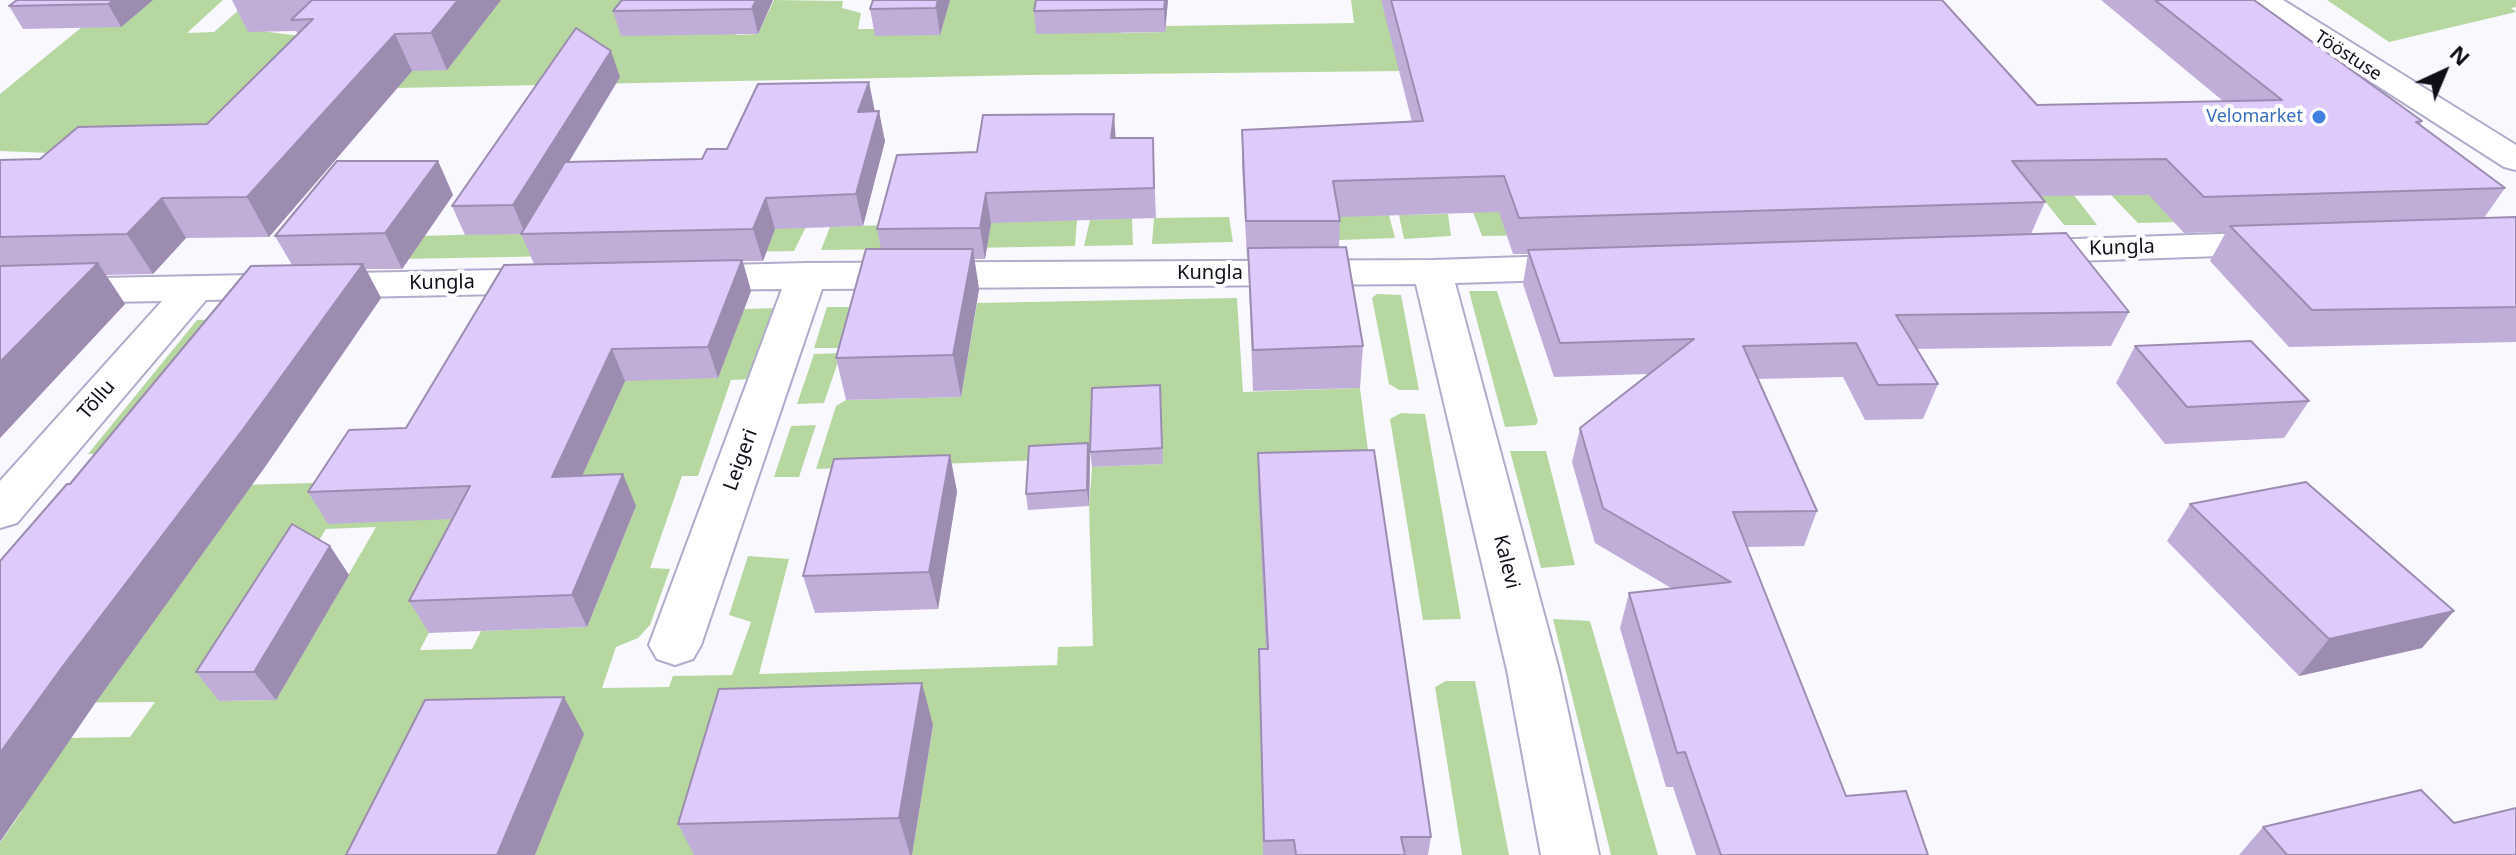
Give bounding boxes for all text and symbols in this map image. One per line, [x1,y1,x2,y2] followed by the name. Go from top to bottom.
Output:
[2310,26,2386,86] street label: Tööstuse
[2404,32,2484,112] north arrow
[2444,38,2478,72] text: N
[2206,106,2303,128] place label: Velomarket
[2310,108,2328,126] marker: Velomarket
[2089,235,2155,261] street label: Kungla
[1177,261,1243,285] street label: Kungla
[409,270,475,296] street label: Kungla
[73,375,121,425] street label: Tõllu
[719,426,763,494] street label: Leigeri
[1488,532,1524,592] street label: Kalevi

